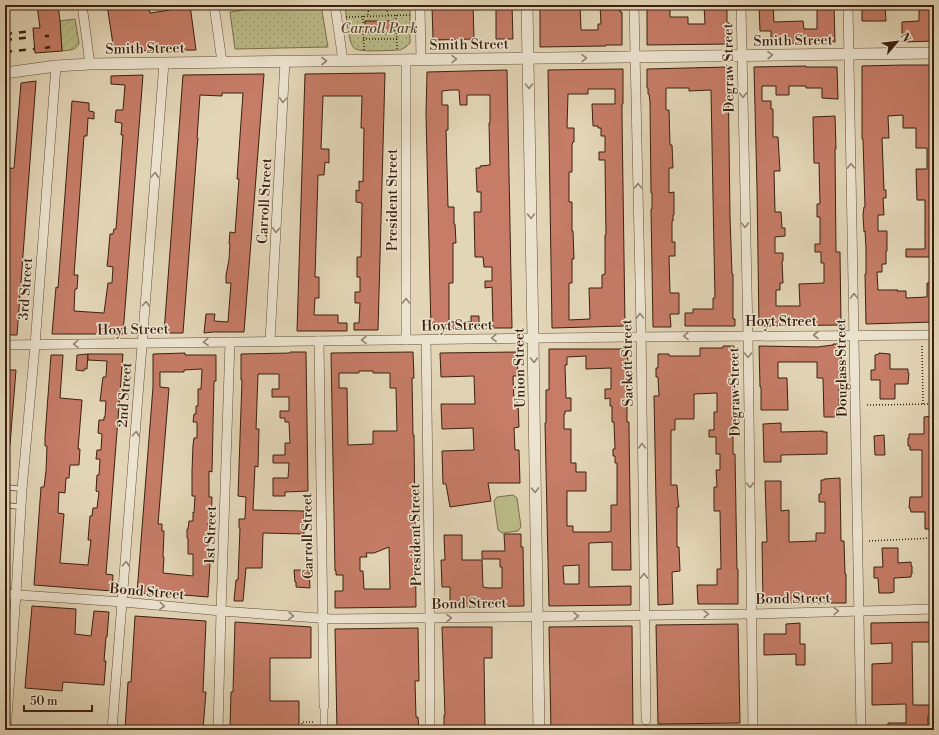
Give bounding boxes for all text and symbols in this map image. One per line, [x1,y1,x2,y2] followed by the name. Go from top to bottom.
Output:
[341,20,417,38] park label: Carroll Park
[877,22,917,62] north arrow
[719,23,739,113] street label: Degraw Street
[753,31,833,51] street label: Smith Street
[897,31,913,45] text: N
[429,35,509,55] street label: Smith Street
[105,39,185,59] street label: Smith Street
[767,51,773,59] one-way arrow
[581,54,587,62] one-way arrow
[451,55,457,63] one-way arrow
[321,57,327,65] one-way arrow
[524,83,533,89] one-way arrow
[739,92,747,98] one-way arrow
[279,97,287,103] one-way arrow
[384,149,402,251] street label: President Street
[254,158,276,244] street label: Carroll Street
[847,163,855,169] one-way arrow
[151,172,160,178] one-way arrow
[634,183,642,189] one-way arrow
[527,213,535,219] one-way arrow
[741,222,749,228] one-way arrow
[272,227,280,233] one-way arrow
[15,257,37,321] street label: 3rd Street
[850,293,858,299] one-way arrow
[402,298,410,304] one-way arrow
[141,301,150,307] one-way arrow
[636,313,644,319] one-way arrow
[745,313,817,331] street label: Hoyt Street
[421,316,493,336] street label: Hoyt Street
[618,319,638,407] street label: Sackett Street
[832,319,852,417] street label: Douglass Street
[97,320,169,340] street label: Hoyt Street
[510,328,530,408] street label: Union Street
[813,331,819,339] one-way arrow
[683,332,689,340] one-way arrow
[491,334,497,343] one-way arrow
[361,336,367,345] one-way arrow
[203,338,209,346] one-way arrow
[73,340,79,348] one-way arrow
[725,347,745,437] street label: Degraw Street
[744,352,752,358] one-way arrow
[529,357,538,363] one-way arrow
[114,362,136,428] street label: 2nd Street
[131,431,140,437] one-way arrow
[638,443,646,449] one-way arrow
[745,482,754,488] one-way arrow
[406,484,426,586] street label: President Street
[531,487,539,493] one-way arrow
[298,493,318,579] street label: Carroll Street
[201,506,221,564] street label: 1st Street
[121,561,130,567] one-way arrow
[640,573,648,579] one-way arrow
[108,580,185,604] street label: Bond Street
[754,589,831,609] street label: Bond Street
[430,594,507,614] street label: Bond Street
[159,601,165,610] one-way arrow
[833,607,839,616] one-way arrow
[703,610,709,618] one-way arrow
[288,612,294,620] one-way arrow
[573,612,579,620] one-way arrow
[446,613,452,622] one-way arrow
[24,687,92,713] scale bar
[30,694,58,709] text: 50 m

